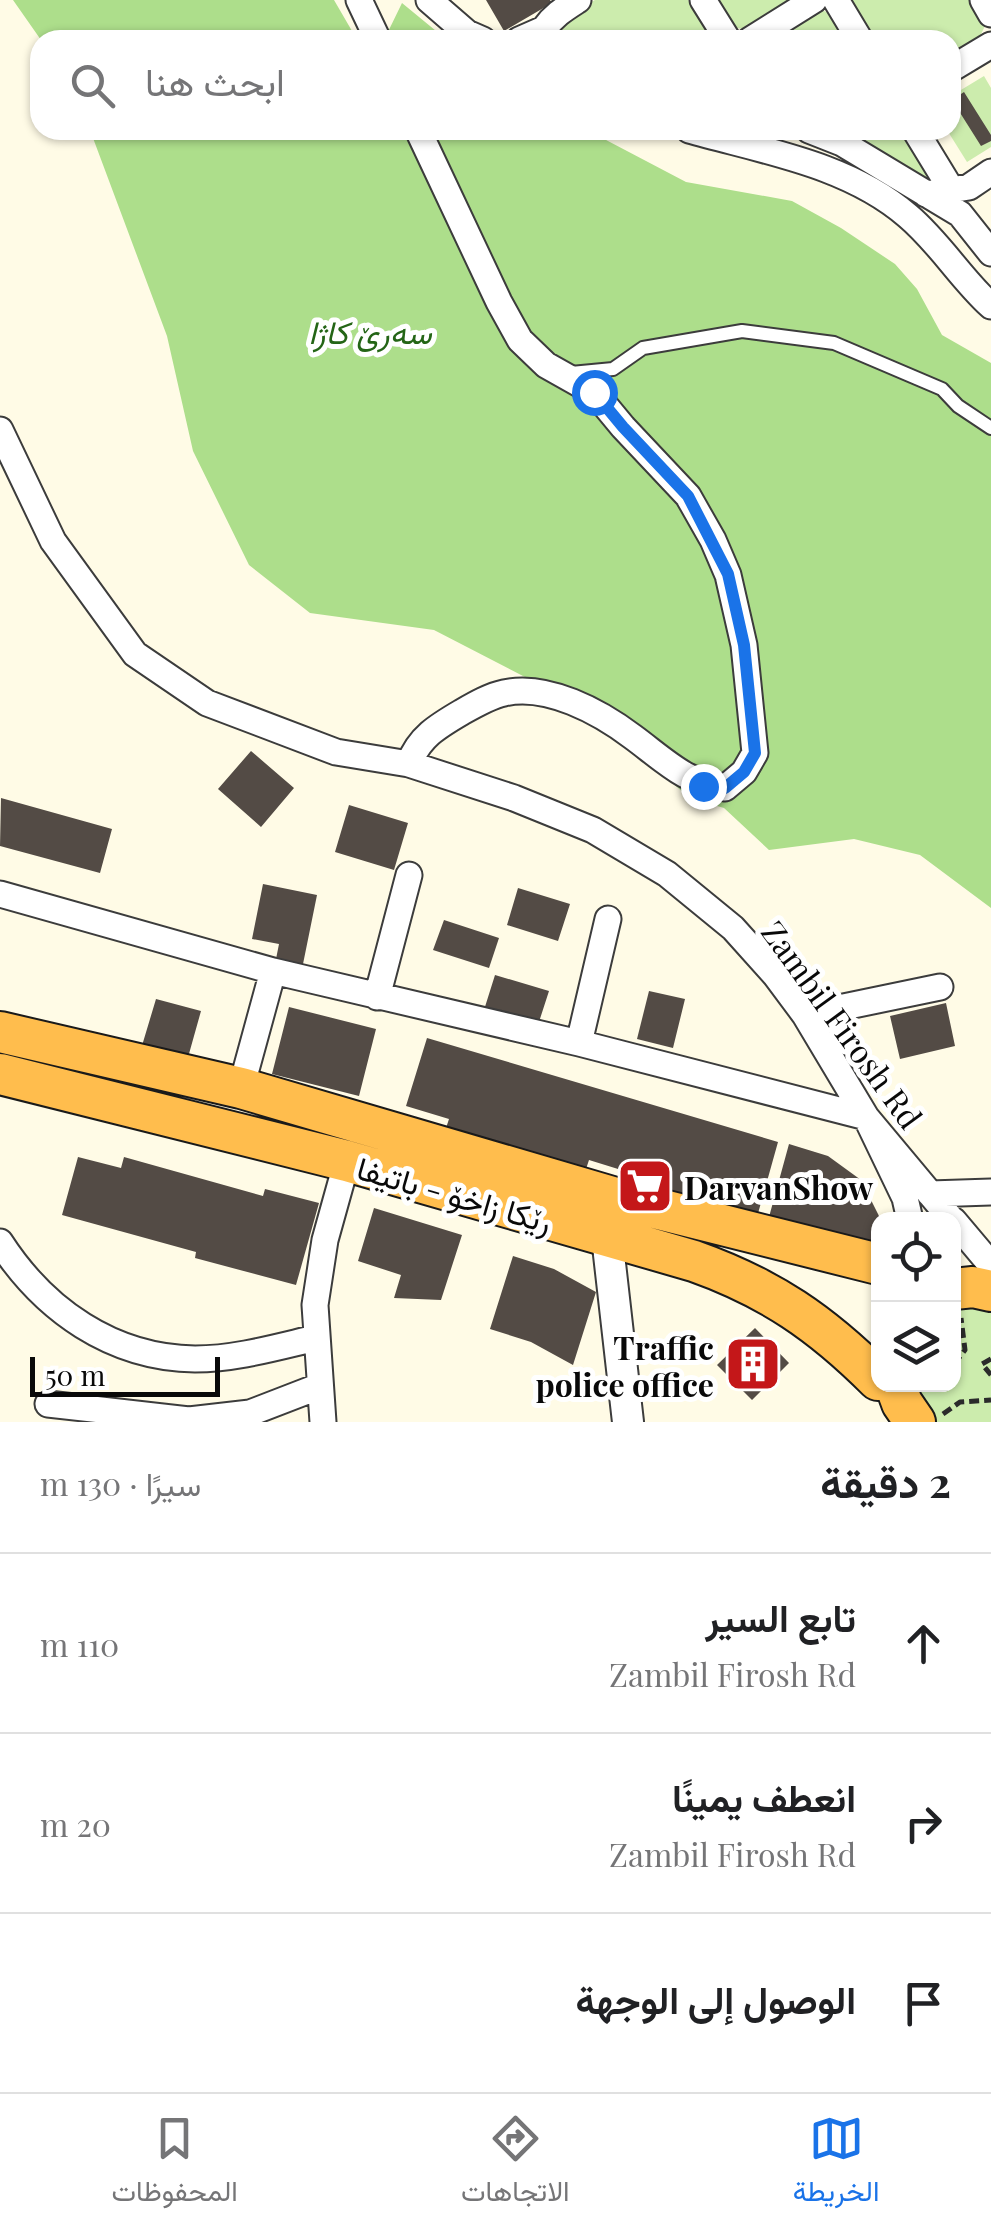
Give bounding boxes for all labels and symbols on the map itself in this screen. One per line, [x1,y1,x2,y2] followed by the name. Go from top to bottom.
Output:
[308,309,432,353] park label: سەرێ کاژا
[572,370,618,416] route start
[681,764,727,810] route end
[753,911,933,1137] street label: Zambil Firosh Rd
[352,1145,557,1242] street label: رێکا زاخۆ - باتیفا
[615,1156,675,1216] supermarket icon: DarvanShow
[684,1165,874,1208] place label: DarvanShow
[536,1325,714,1405] place label: Traffic police office
[723,1334,783,1394] building icon: Traffic police office
[30,1352,220,1396] scale bar

